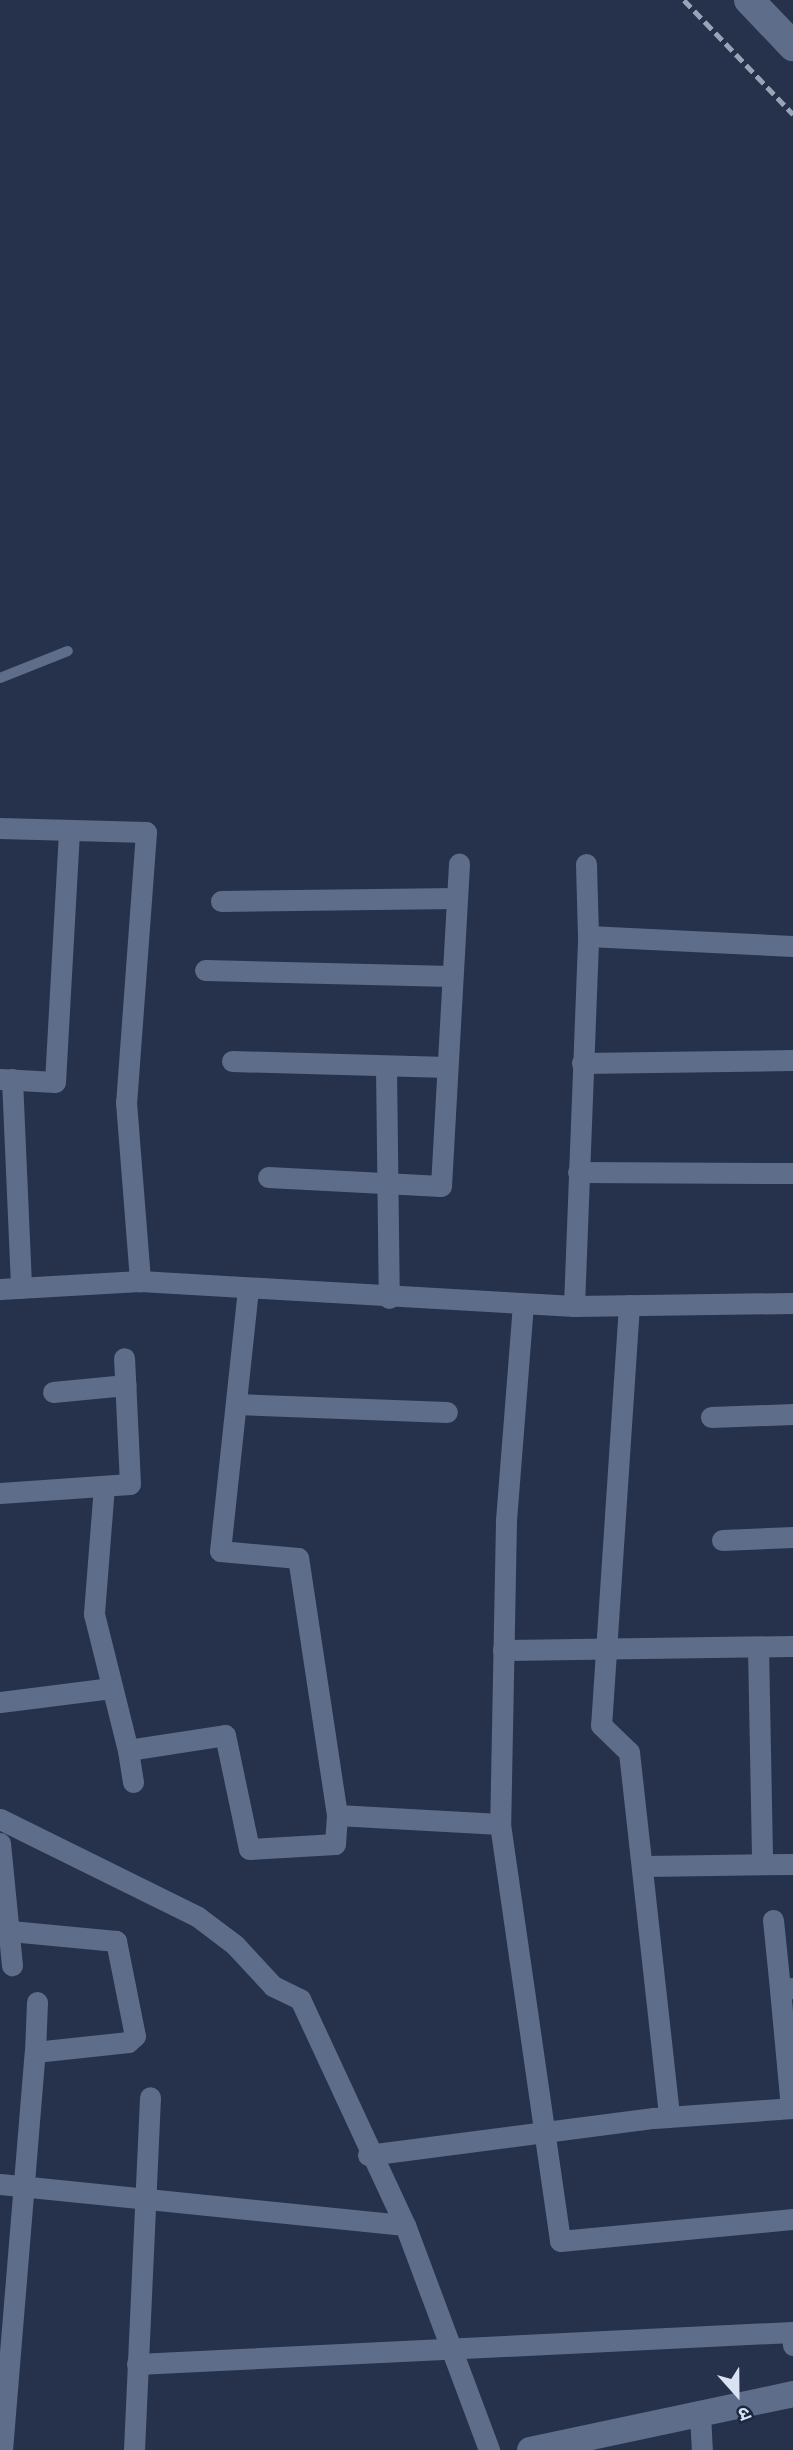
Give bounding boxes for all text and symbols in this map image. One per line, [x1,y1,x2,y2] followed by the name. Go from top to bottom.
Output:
[702,2359,772,2429] north arrow
[735,2400,754,2428] text: उ

